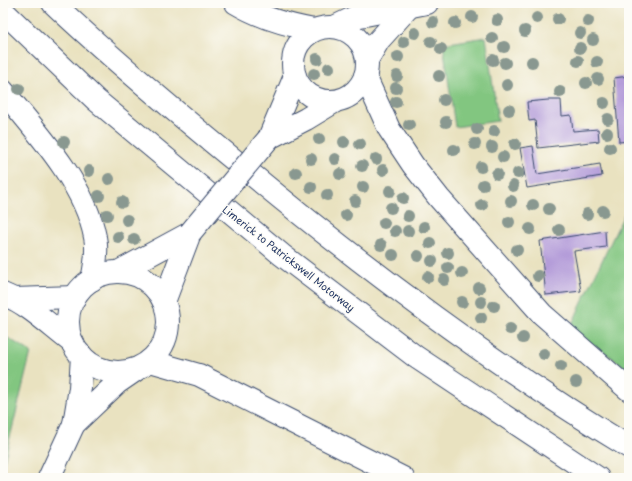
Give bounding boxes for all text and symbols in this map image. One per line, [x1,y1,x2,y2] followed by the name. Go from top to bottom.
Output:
[219,201,358,315] street label: Limerick to Patrickswell Motorway

